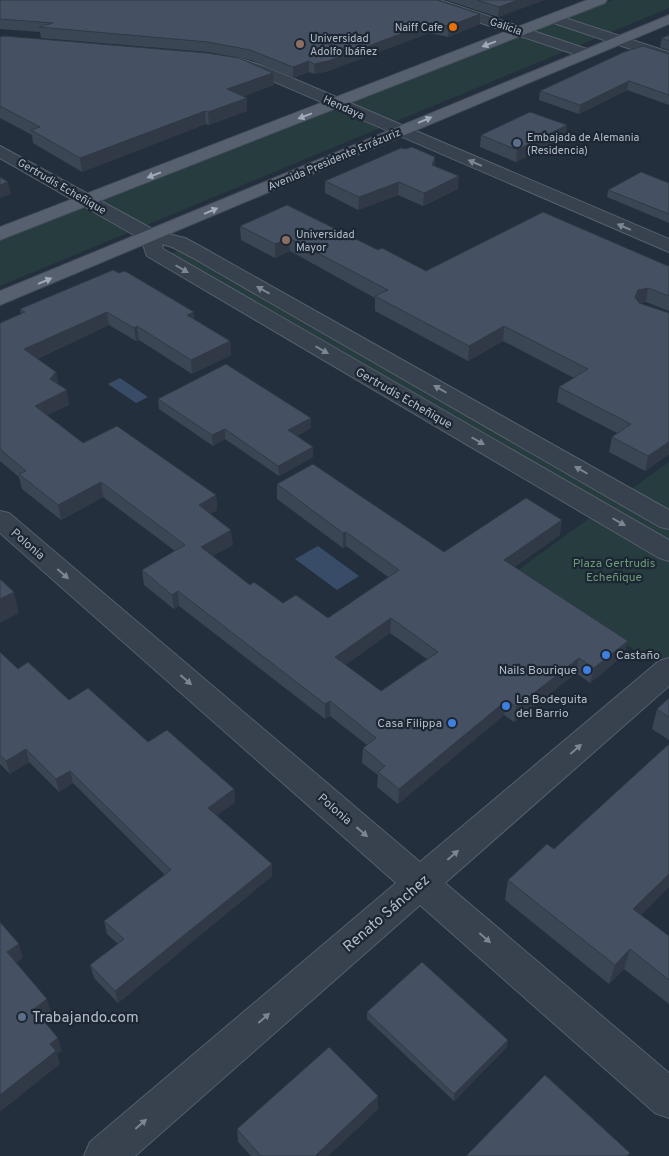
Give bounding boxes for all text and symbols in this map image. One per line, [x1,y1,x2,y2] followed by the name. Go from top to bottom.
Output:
[488,15,524,39] street label: Galicia
[395,21,443,35] place label: Naiff Cafe
[447,21,459,33] marker: Naiff Cafe
[310,32,377,59] place label: Universidad Adolfo Ibáñez
[294,38,306,50] marker: Universidad Adolfo Ibáñez
[482,40,496,48] one-way arrow
[321,93,366,123] street label: Hendaya
[298,112,312,120] one-way arrow
[418,116,432,124] one-way arrow
[266,126,403,194] street label: Avenida Presidente Errázuriz
[527,131,640,158] place label: Embajada de Alemania (Residencia)
[511,137,523,149] marker: Embajada de Alemania (Residencia)
[15,156,108,218] street label: Gertrudis Echeñique
[468,159,482,167] one-way arrow
[146,171,161,179] one-way arrow
[204,206,218,214] one-way arrow
[617,223,631,231] one-way arrow
[296,228,355,255] place label: Universidad Mayor
[280,234,292,246] marker: Universidad Mayor
[175,264,189,273] one-way arrow
[38,276,52,284] one-way arrow
[257,285,270,294] one-way arrow
[316,346,329,355] one-way arrow
[352,365,455,433] street label: Gertrudis Echeñique
[434,385,447,394] one-way arrow
[472,436,485,445] one-way arrow
[575,466,588,475] one-way arrow
[612,518,625,527] one-way arrow
[7,526,48,564] street label: Polonia
[573,556,655,586] park label: Plaza Gertrudis Echeñique
[57,568,69,580] one-way arrow
[616,648,660,664] place label: Castaño
[600,649,612,661] marker: Castaño
[499,663,577,679] place label: Nails Bourique
[581,664,593,676] marker: Nails Bourique
[180,675,193,686] one-way arrow
[516,692,587,722] place label: La Bodeguita del Barrio
[500,700,512,712] marker: La Bodeguita del Barrio
[377,716,442,732] place label: Casa Filippa
[446,717,458,729] marker: Casa Filippa
[570,743,582,755] one-way arrow
[314,791,355,829] street label: Polonia
[356,826,368,838] one-way arrow
[447,849,459,861] one-way arrow
[340,871,434,957] street label: Renato Sánchez
[479,932,491,944] one-way arrow
[32,1009,139,1028] place label: Trabajando.com
[16,1011,28,1023] marker: Trabajando.com
[257,1012,269,1024] one-way arrow
[134,1118,146,1130] one-way arrow

